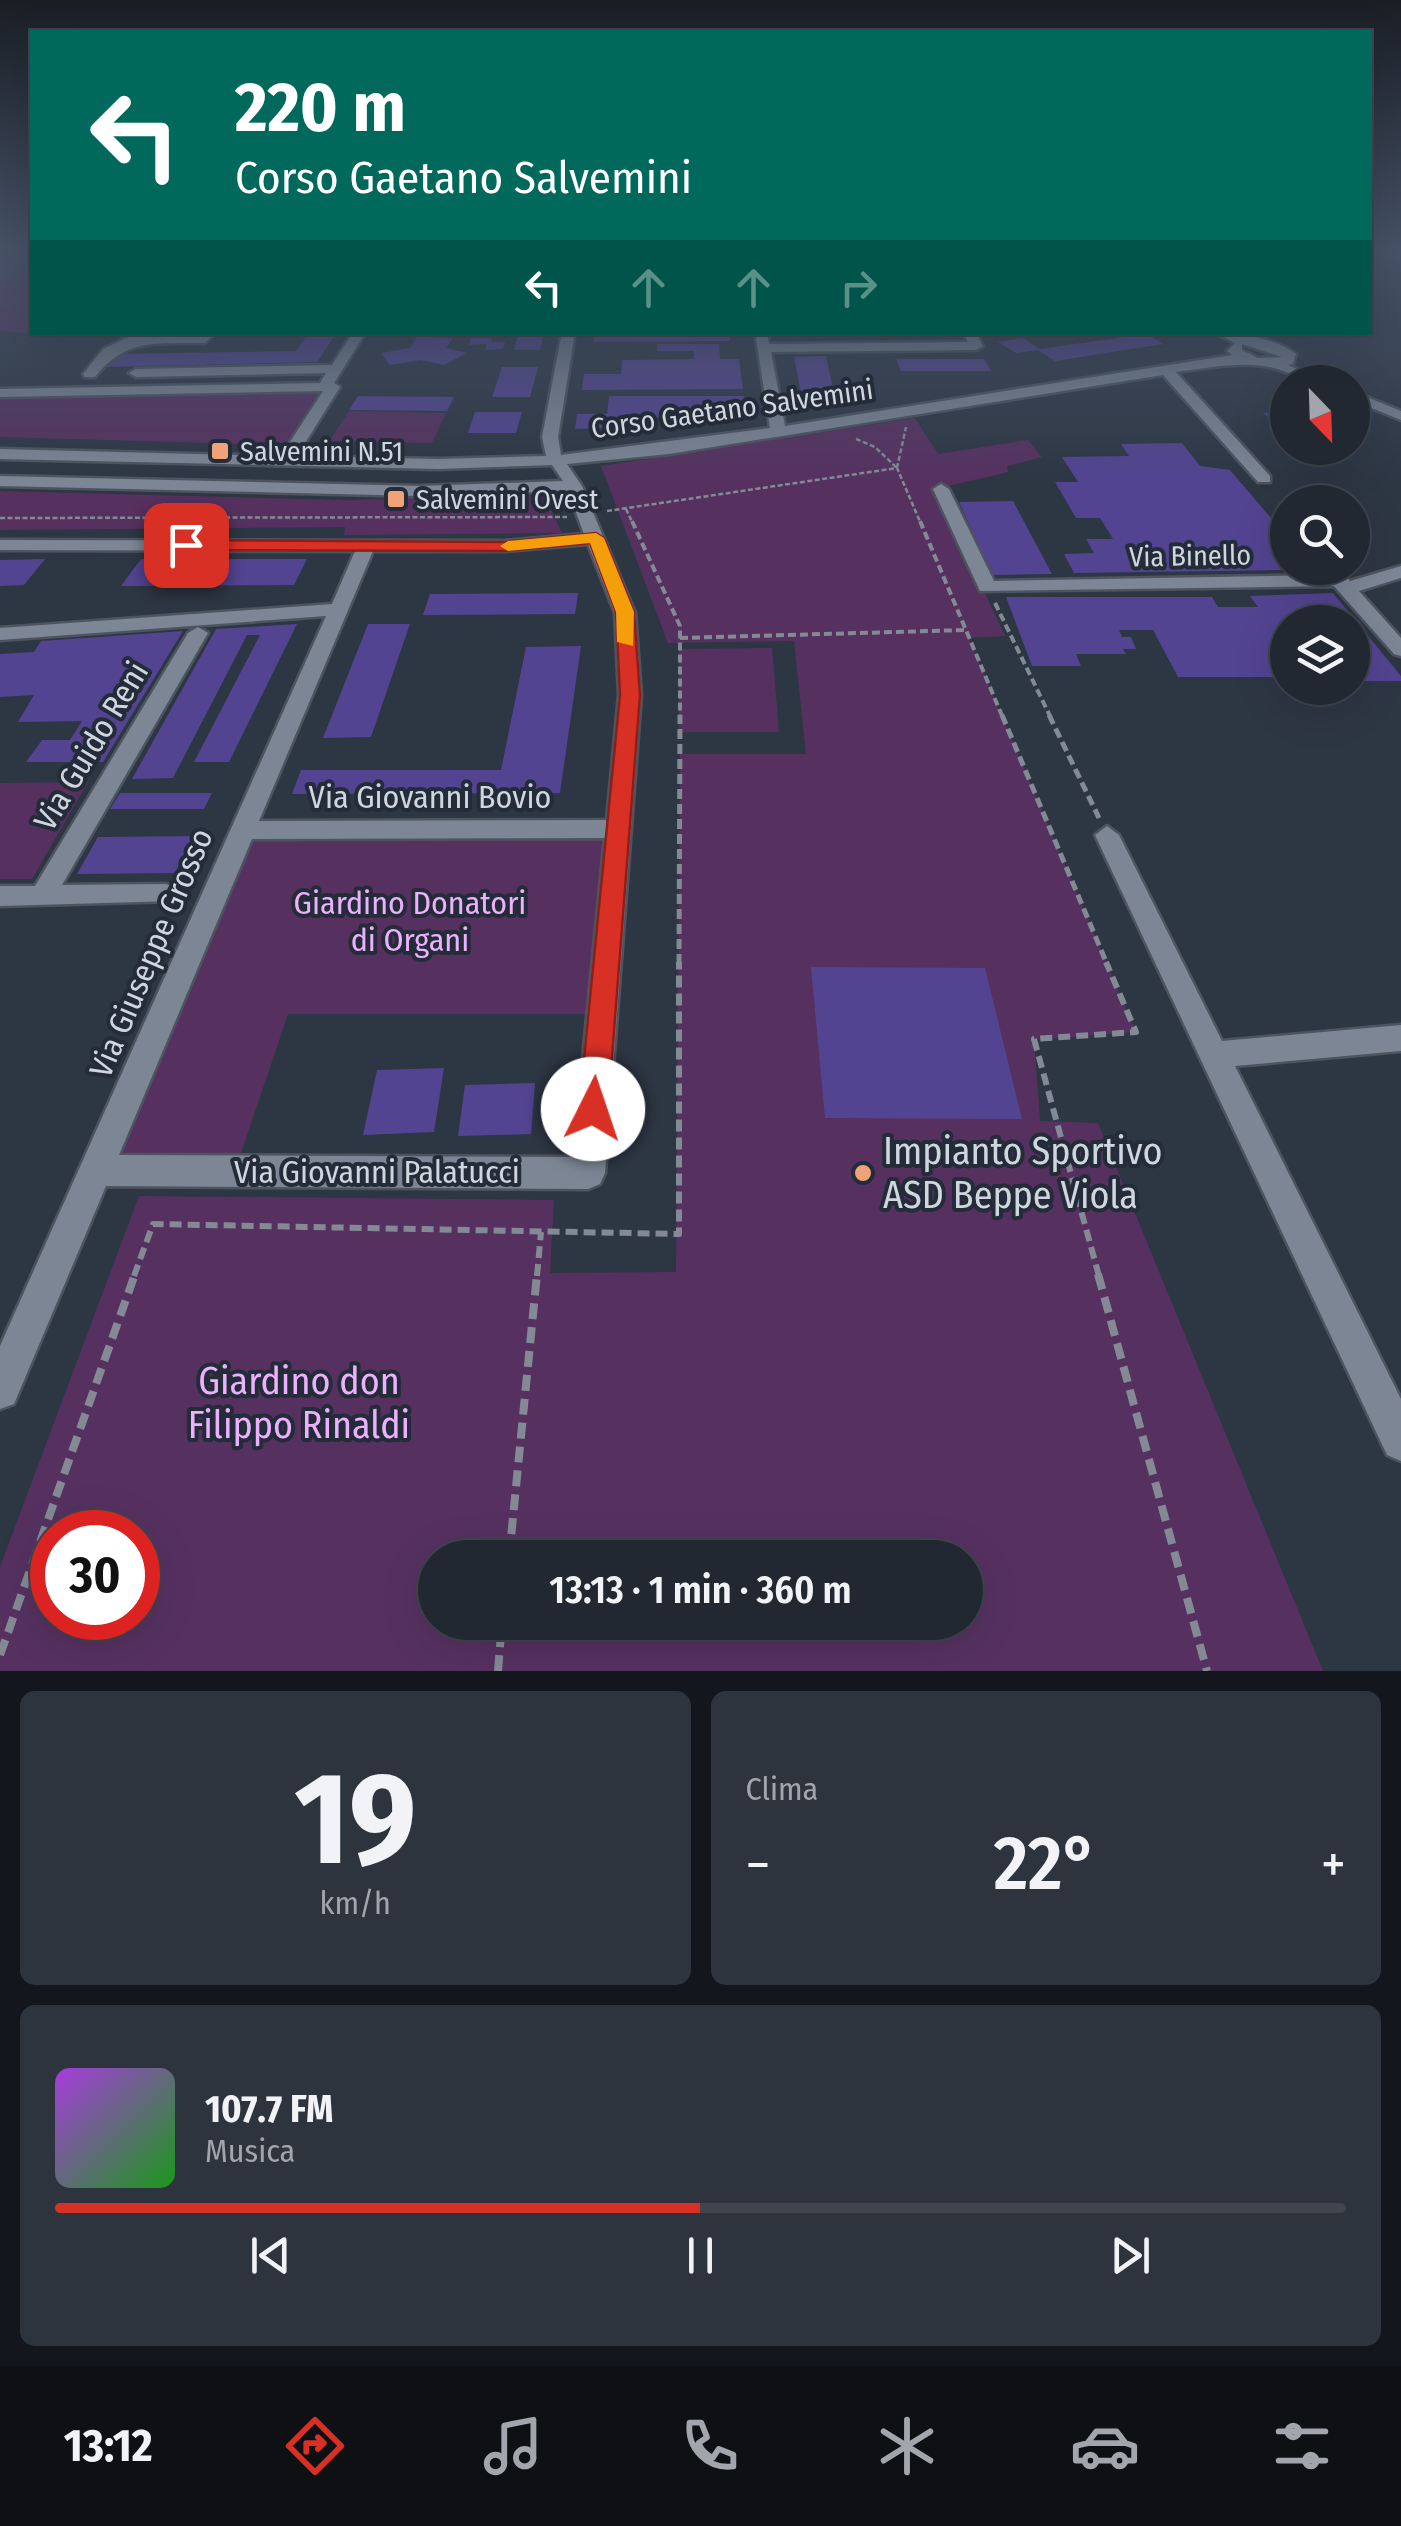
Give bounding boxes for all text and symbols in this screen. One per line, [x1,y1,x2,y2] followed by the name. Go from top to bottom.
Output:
[235,66,406,150] text: 220 m
[70,70,200,200] icon: left
[235,151,692,205] text: Corso Gaetano Salvemini
[516,260,571,315] icon: left
[621,260,676,315] icon: ahead
[726,260,781,315] icon: ahead
[831,260,886,315] icon: right
[1270,365,1370,465] north arrow
[1270,365,1370,705] map controls
[589,373,875,445] street label: Corso Gaetano Salvemini
[240,435,403,468] place label: Salvemini N.51
[209,440,231,462] marker: Salvemini N.51
[416,483,599,516] place label: Salvemini Ovest
[1270,485,1370,585] button: search
[385,488,407,510] marker: Salvemini Ovest
[144,503,229,588] pin
[159,518,214,573] icon: arrive
[1129,538,1251,574] street label: Via Binello
[1270,605,1370,705] button: layers
[26,655,156,837] street label: Via Guido Reni
[309,778,551,816] street label: Via Giovanni Bovio
[81,823,221,1083] street label: Via Giuseppe Grosso
[294,884,526,959] park label: Giardino Donatori di Organi
[541,1057,645,1161] position arrow
[883,1128,1162,1218] place label: Impianto Sportivo ASD Beppe Viola
[234,1153,520,1191] street label: Via Giovanni Palatucci
[852,1162,874,1184] marker: Impianto Sportivo ASD Beppe Viola
[188,1358,410,1448] park label: Giardino don Filippo Rinaldi
[30,1510,160,1640] speed limit sign: 30
[549,1567,852,1613] text: 13:13 · 1 min · 360 m
[294,1741,416,1897] text: 19
[746,1770,818,1808] text: Clima
[994,1819,1098,1909] text: 22°
[746,1832,770,1898] text: −
[1321,1832,1346,1898] text: +
[320,1884,391,1922] text: km/h
[205,2086,333,2132] text: 107.7 FM
[205,2132,295,2170] text: Musica
[243,2228,298,2283] icon: previous
[673,2228,728,2283] icon: pause
[1103,2228,1158,2283] icon: next
[280,2411,350,2481] icon: directions
[478,2411,548,2481] icon: music
[675,2411,745,2481] icon: phone
[872,2411,942,2481] icon: climate
[1070,2411,1140,2481] icon: car
[1267,2411,1337,2481] icon: filters
[64,2419,153,2473] text: 13:12

